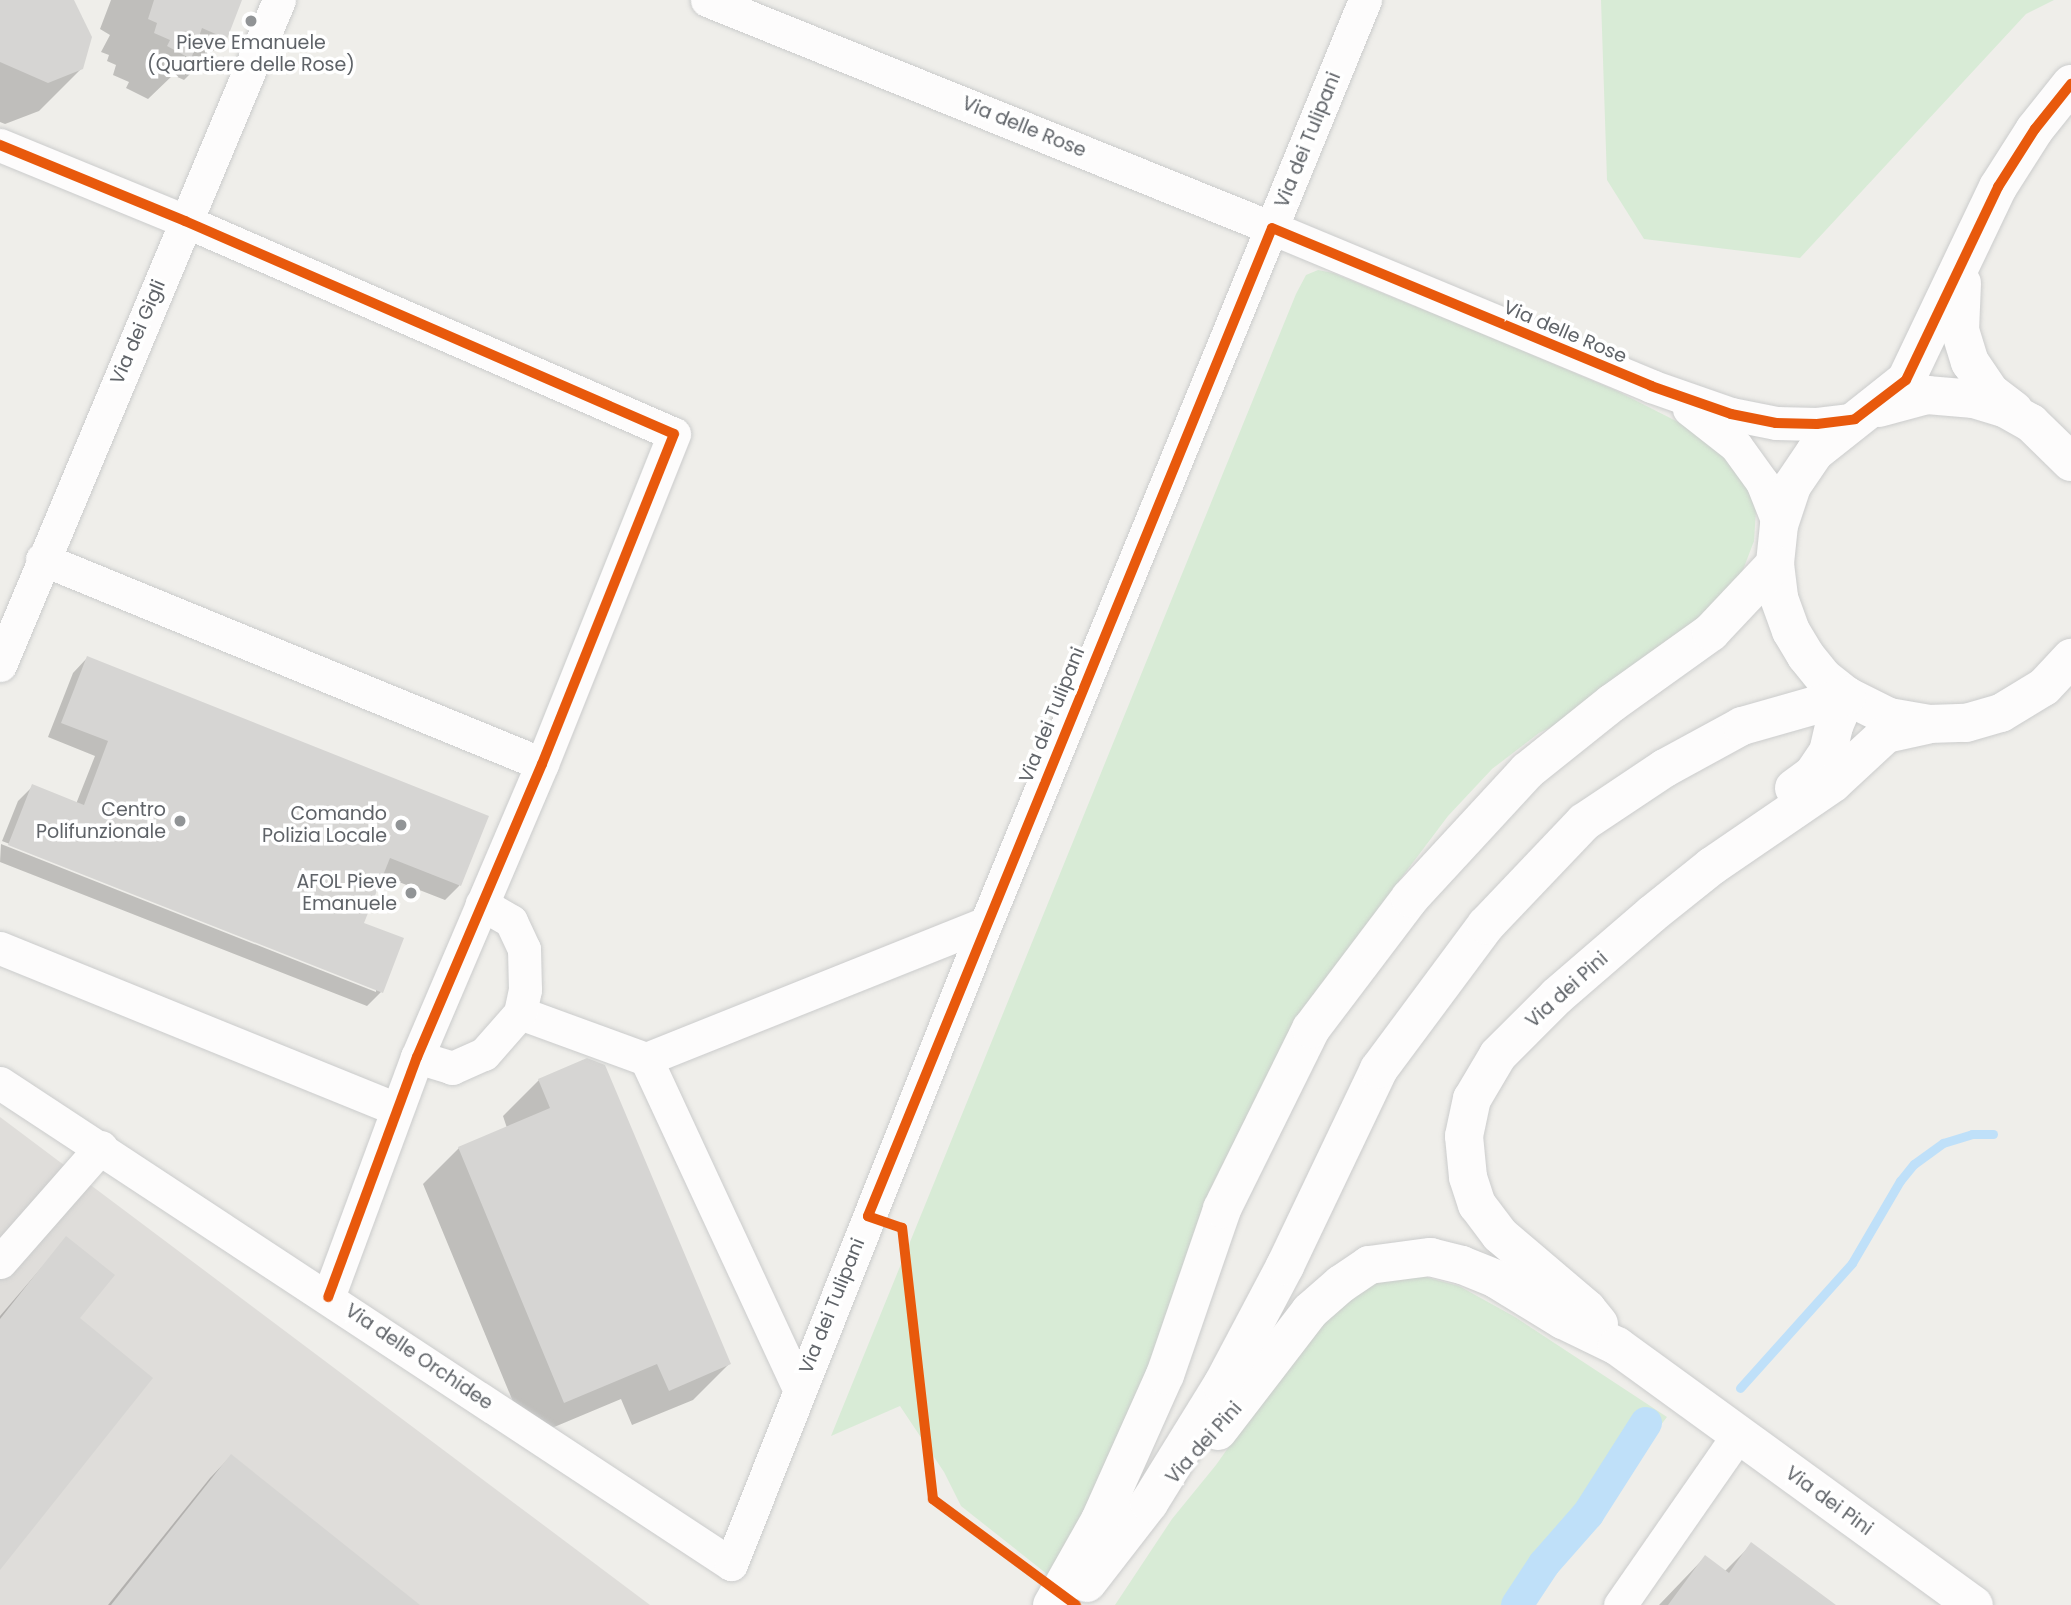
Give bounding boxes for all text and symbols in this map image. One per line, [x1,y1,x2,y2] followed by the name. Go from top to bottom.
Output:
[243,13,259,29] marker: Pieve Emanuele (Quartiere delle Rose)
[147,32,355,76] place label: Pieve Emanuele (Quartiere delle Rose)
[1270,69,1346,211] street label: Via dei Tulipani
[959,92,1089,162] street label: Via delle Rose
[106,276,170,388] street label: Via dei Gigli
[1500,296,1630,368] street label: Via delle Rose
[1014,644,1090,786] street label: Via dei Tulipani
[36,799,166,843] place label: Centro Polifunzionale
[262,803,387,847] place label: Comando Polizia Locale
[172,813,188,829] marker: Centro Polifunzionale
[393,817,409,833] marker: Comando Polizia Locale
[297,871,397,915] place label: AFOL Pieve Emanuele
[403,885,419,901] marker: AFOL Pieve Emanuele
[1521,947,1613,1033] street label: Via dei Pini
[794,1235,870,1377] street label: Via dei Tulipani
[341,1299,497,1415] street label: Via delle Orchidee
[1161,1397,1247,1489] street label: Via dei Pini
[1781,1462,1877,1540] street label: Via dei Pini

